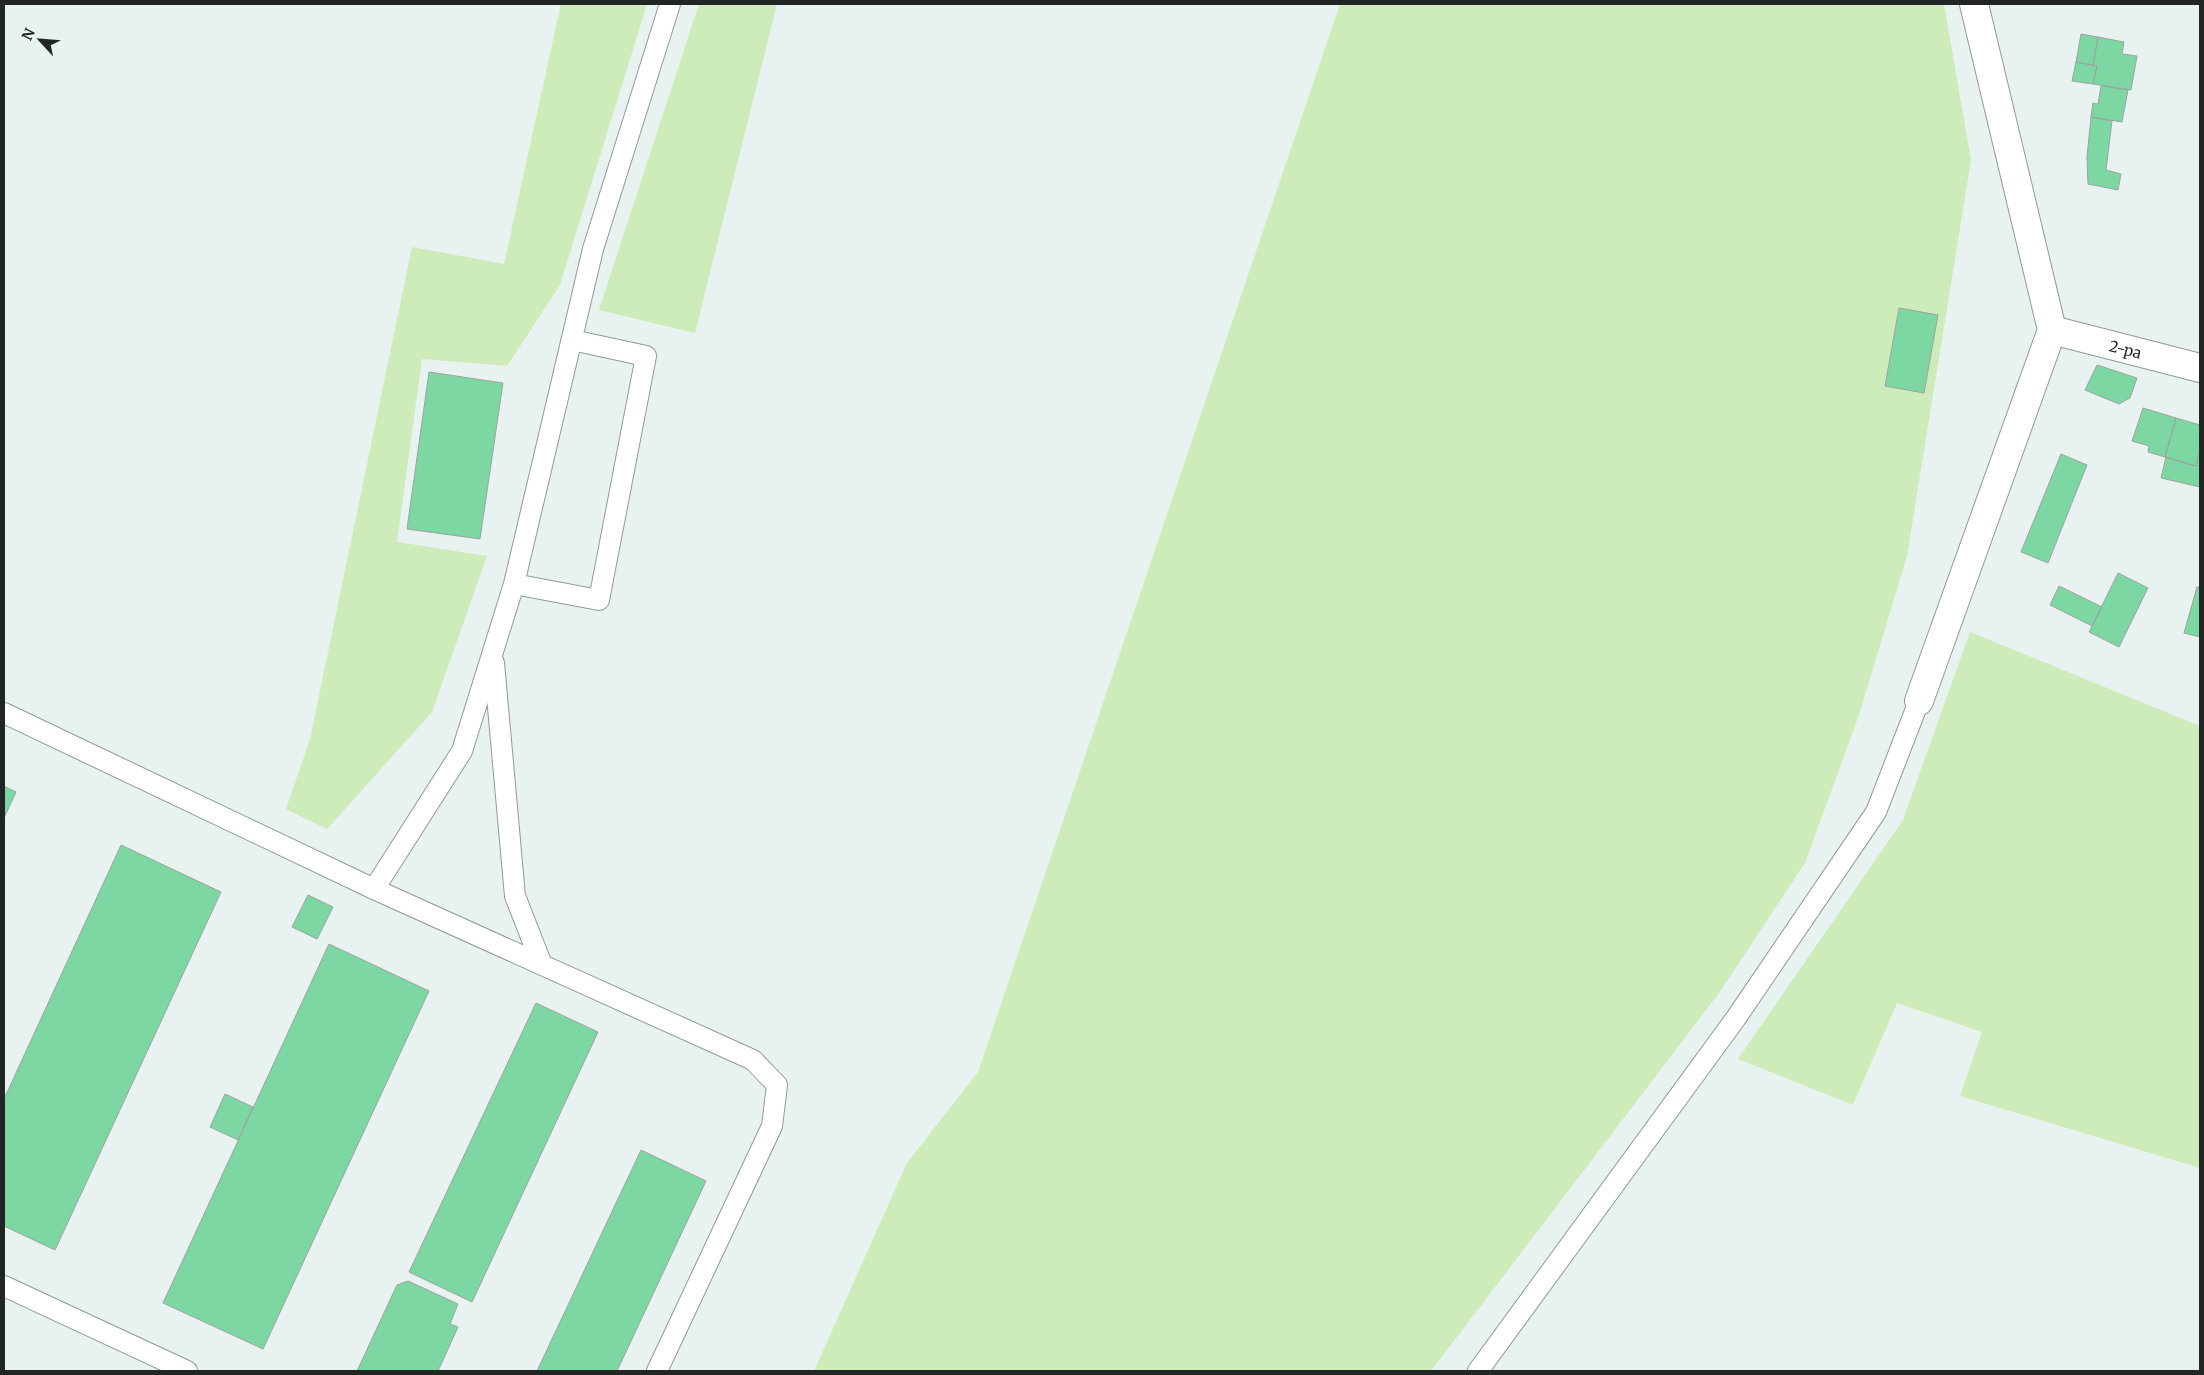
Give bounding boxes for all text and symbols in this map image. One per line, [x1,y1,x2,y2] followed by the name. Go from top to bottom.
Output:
[15,15,65,65] north arrow
[18,25,39,43] text: N
[2107,336,2144,362] street label: 2-ра

